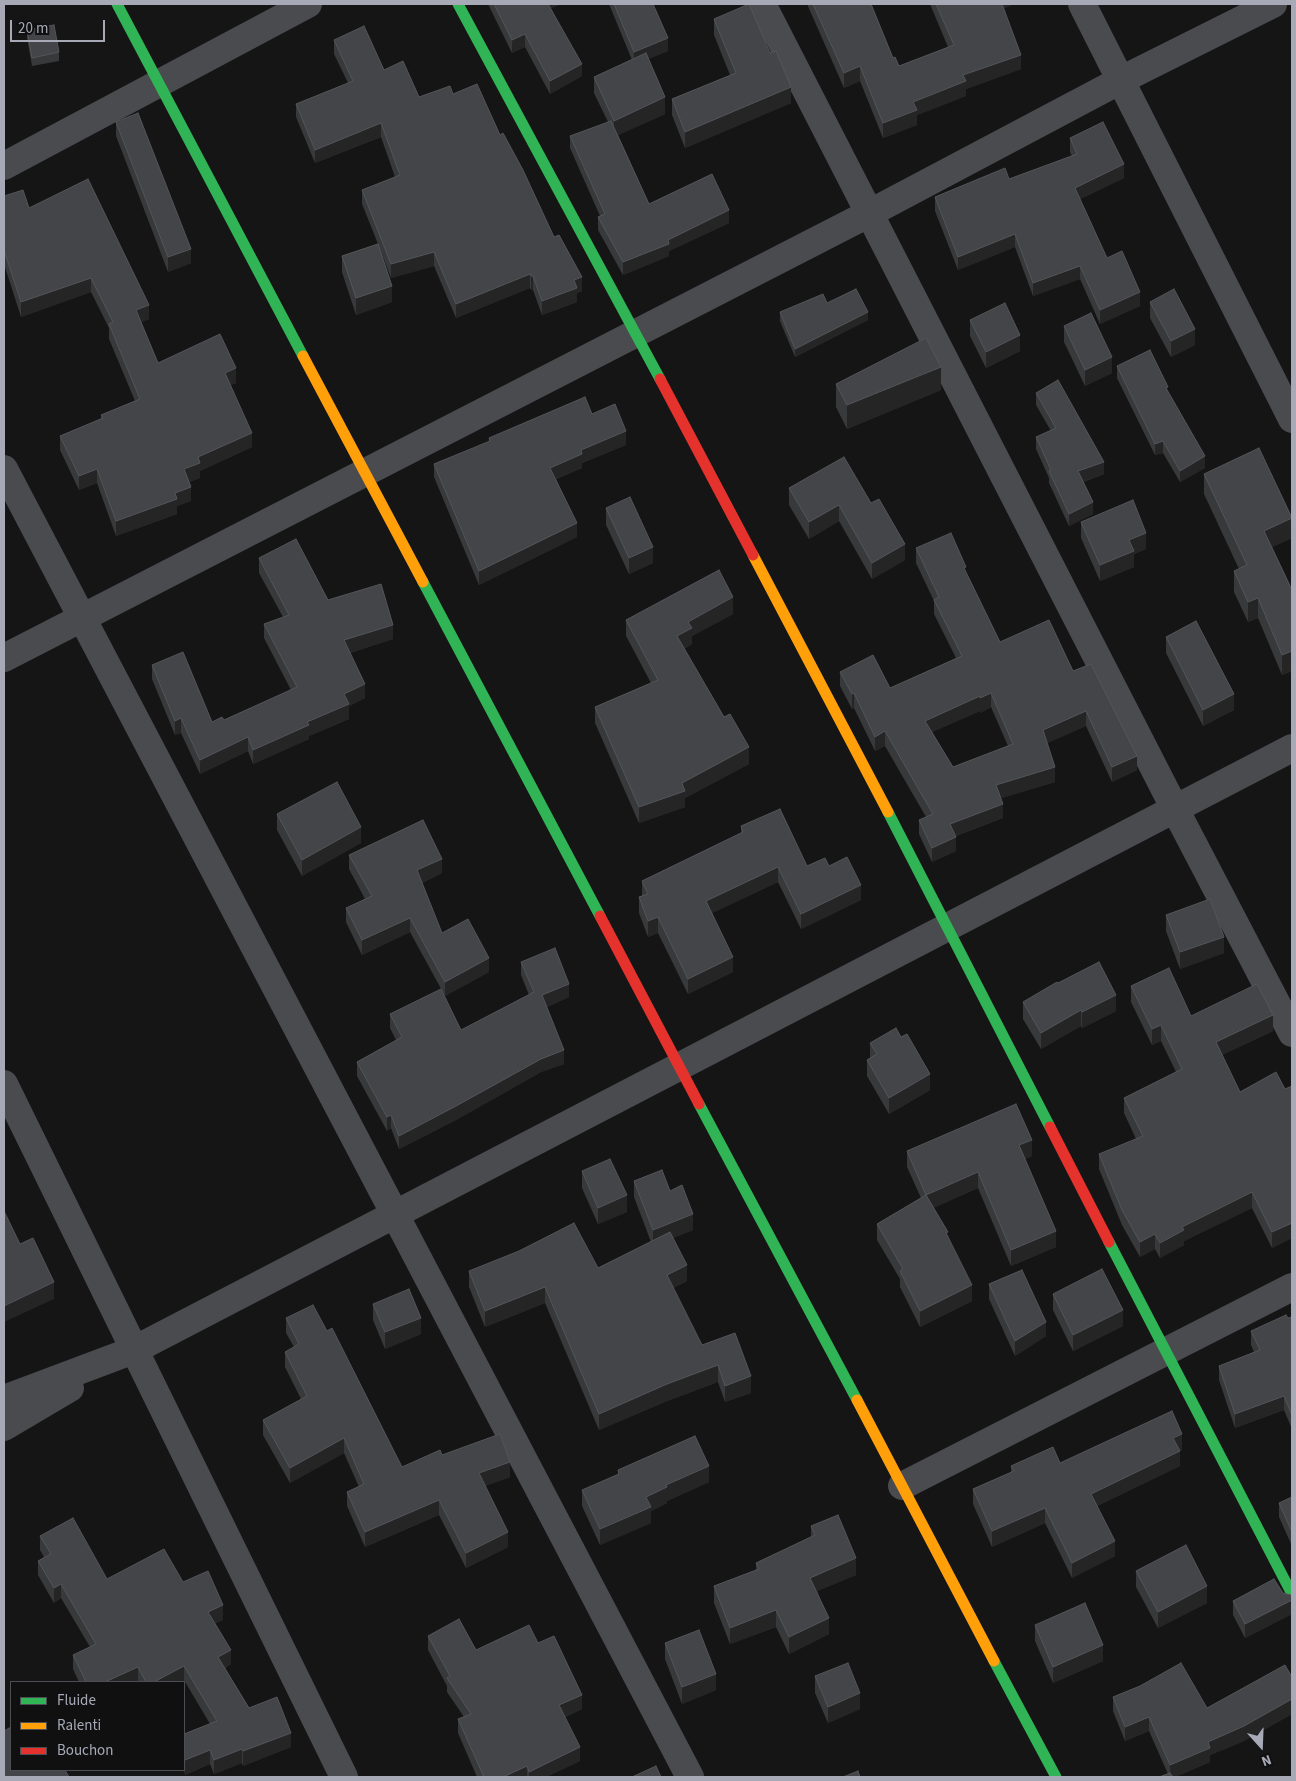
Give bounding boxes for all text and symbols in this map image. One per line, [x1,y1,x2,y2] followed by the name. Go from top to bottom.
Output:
[12,10,108,42] scale bar
[18,18,48,39] text: 20 m
[10,1681,185,1771] legend
[57,1690,96,1711] text: Fluide
[57,1715,101,1736] text: Ralenti
[1236,1721,1286,1771] north arrow
[57,1740,113,1761] text: Bouchon
[1258,1749,1274,1771] text: N

